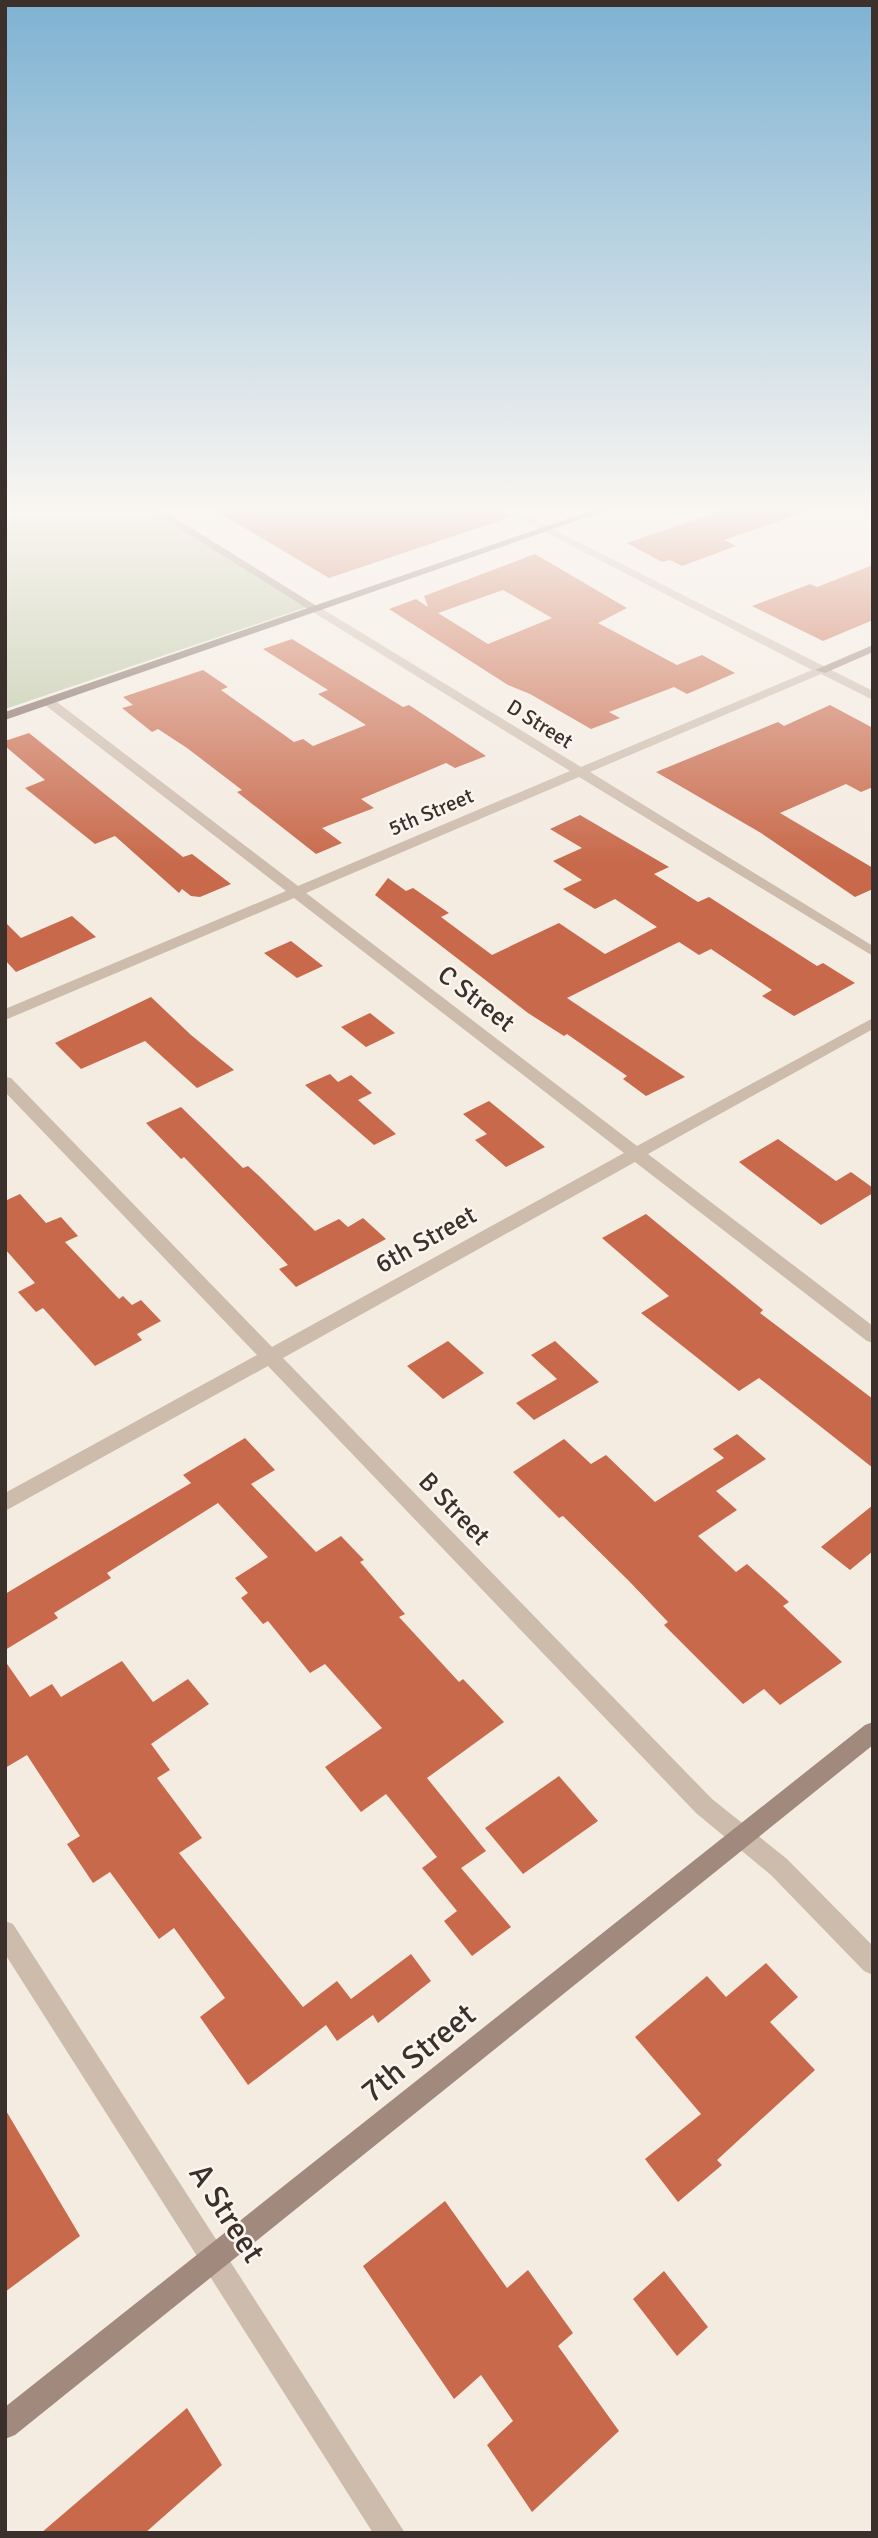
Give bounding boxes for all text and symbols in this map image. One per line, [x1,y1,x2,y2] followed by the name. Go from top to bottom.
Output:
[502,694,578,754] street label: D Street
[385,783,477,841] street label: 5th Street
[431,959,521,1039] street label: C Street
[370,1199,482,1281] street label: 6th Street
[412,1466,496,1552] street label: B Street
[353,1995,483,2111] street label: 7th Street
[181,2156,273,2270] street label: A Street

